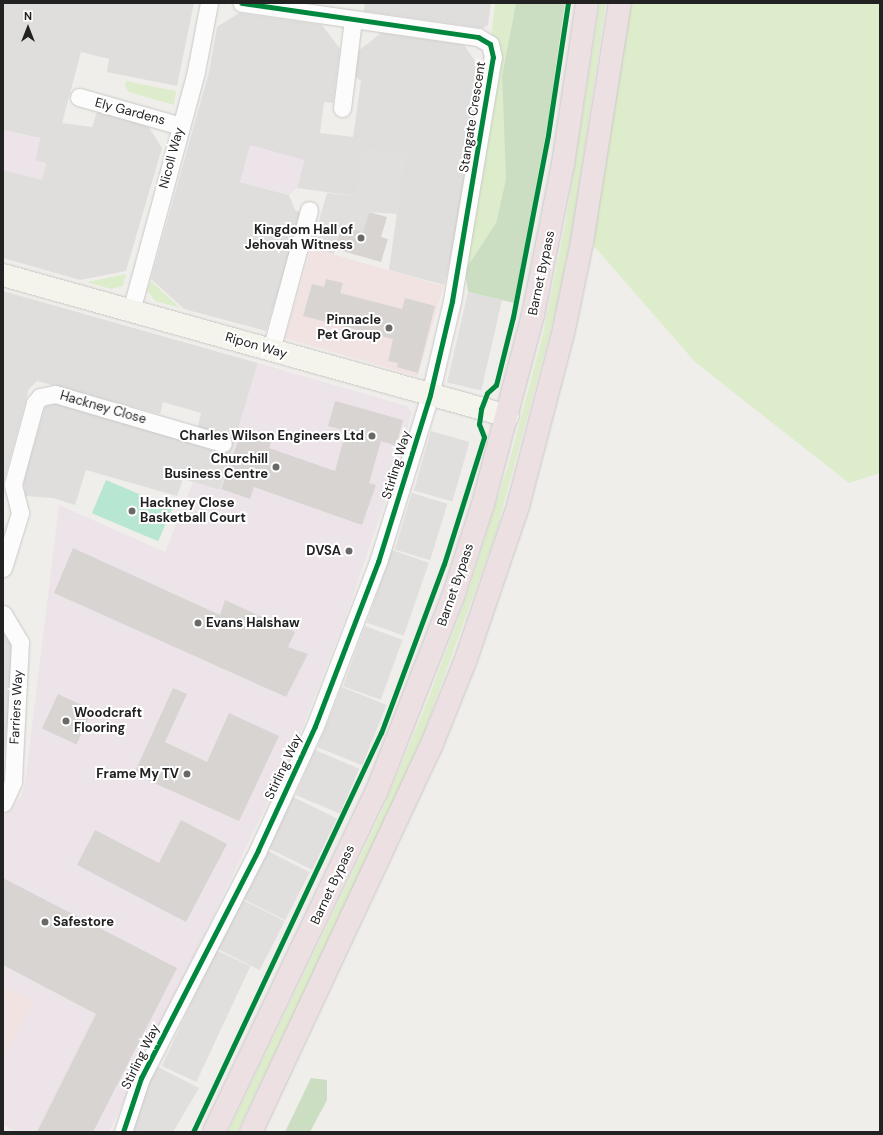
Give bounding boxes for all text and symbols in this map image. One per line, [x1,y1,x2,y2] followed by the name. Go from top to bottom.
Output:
[8,8,48,48] north arrow
[24,9,32,23] text: N
[457,60,489,174] street label: Stangate Crescent
[93,95,167,129] street label: Ely Gardens
[156,126,188,190] street label: Nicoll Way
[245,223,353,254] place label: Kingdom Hall of Jehovah Witness
[525,229,559,317] street label: Barnet Bypass
[356,233,366,243] marker: Kingdom Hall of Jehovah Witness
[317,313,381,344] place label: Pinnacle Pet Group
[384,323,394,333] marker: Pinnacle Pet Group
[223,330,289,362] street label: Ripon Way
[58,388,148,428] street label: Hackney Close
[180,428,364,444] place label: Charles Wilson Engineers Ltd
[379,429,415,501] street label: Stirling Way
[367,431,377,441] marker: Charles Wilson Engineers Ltd
[164,452,268,483] place label: Churchill Business Centre
[271,462,281,472] marker: Churchill Business Centre
[140,496,246,527] place label: Hackney Close Basketball Court
[127,506,137,516] marker: Hackney Close Basketball Court
[435,542,477,628] street label: Barnet Bypass
[306,543,341,559] place label: DVSA
[344,546,354,556] marker: DVSA
[206,615,300,631] place label: Evans Halshaw
[193,618,203,628] marker: Evans Halshaw
[7,669,27,745] street label: Farriers Way
[74,706,142,737] place label: Woodcraft Flooring
[61,716,71,726] marker: Woodcraft Flooring
[262,732,306,802] street label: Stirling Way
[96,766,179,782] place label: Frame My TV
[182,769,192,779] marker: Frame My TV
[308,843,358,927] street label: Barnet Bypass
[53,914,114,930] place label: Safestore
[40,917,50,927] marker: Safestore
[118,1022,164,1092] street label: Stirling Way

